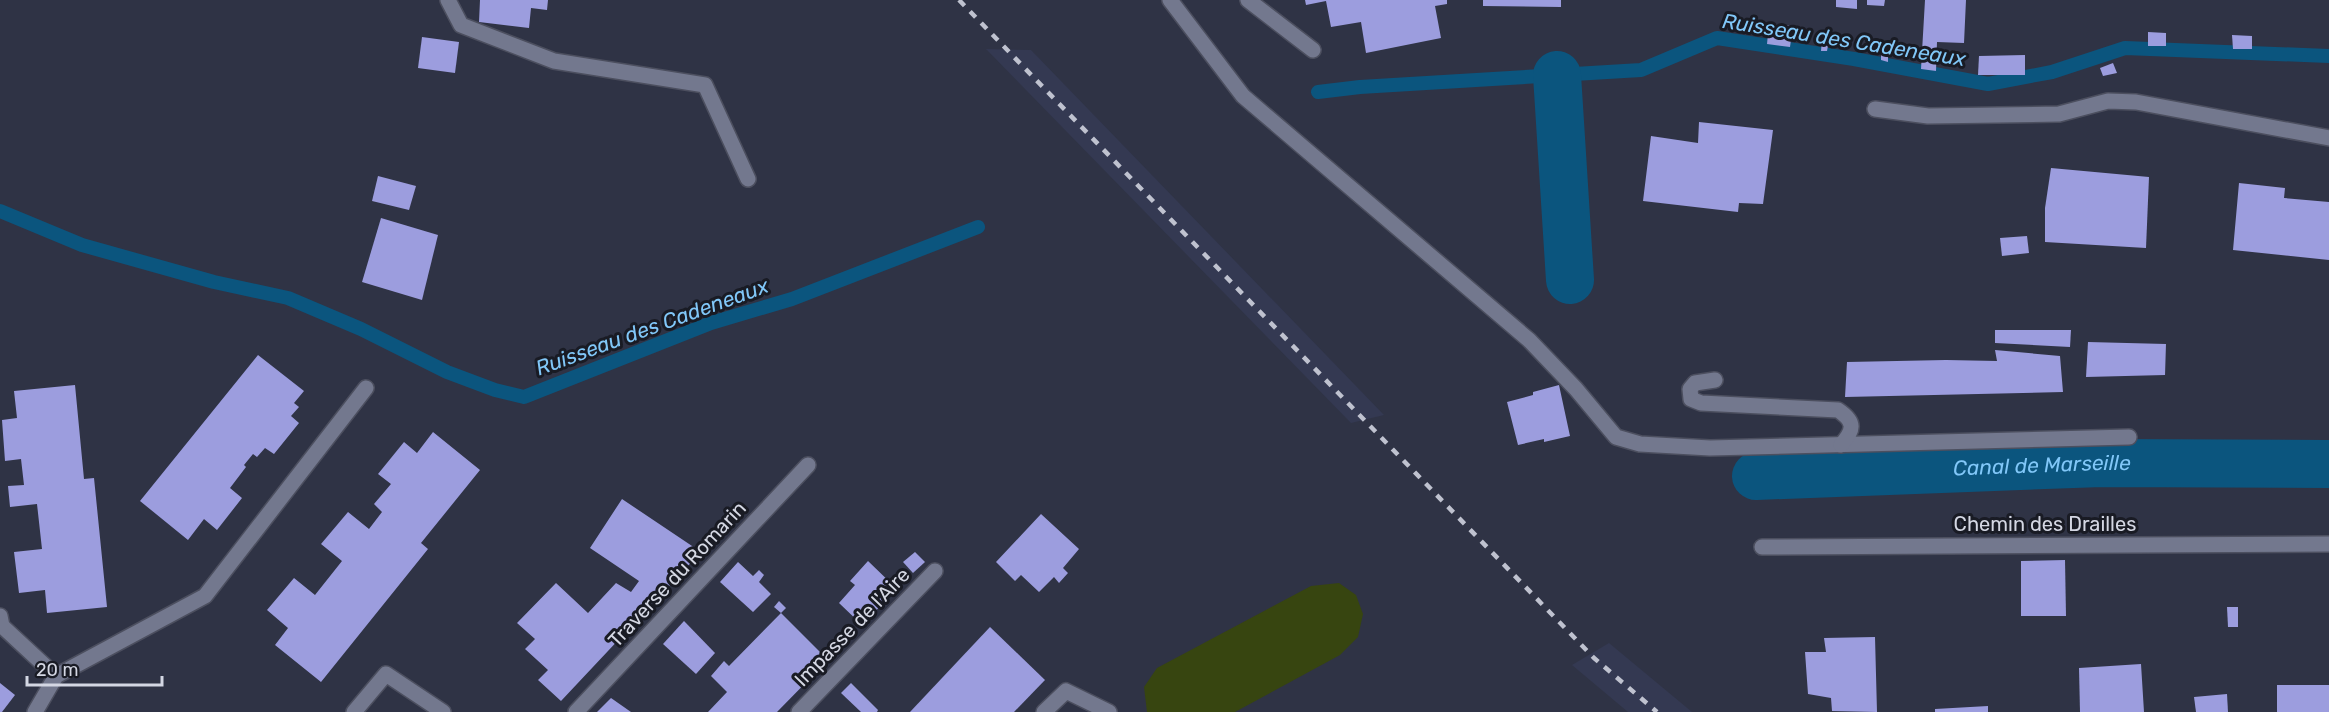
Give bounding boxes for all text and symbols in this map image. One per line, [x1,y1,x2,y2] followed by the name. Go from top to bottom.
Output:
[1721,8,1968,71] water label: Ruisseau des Cadeneaux
[532,272,772,380] water label: Ruisseau des Cadeneaux
[1952,450,2131,481] water label: Canal de Marseille
[603,496,751,652] street label: Traverse du Romarin
[1954,512,2136,536] street label: Chemin des Drailles
[789,563,915,691] street label: Impasse de l'Aire
[27,649,162,687] scale bar
[36,659,78,681] text: 20 m

